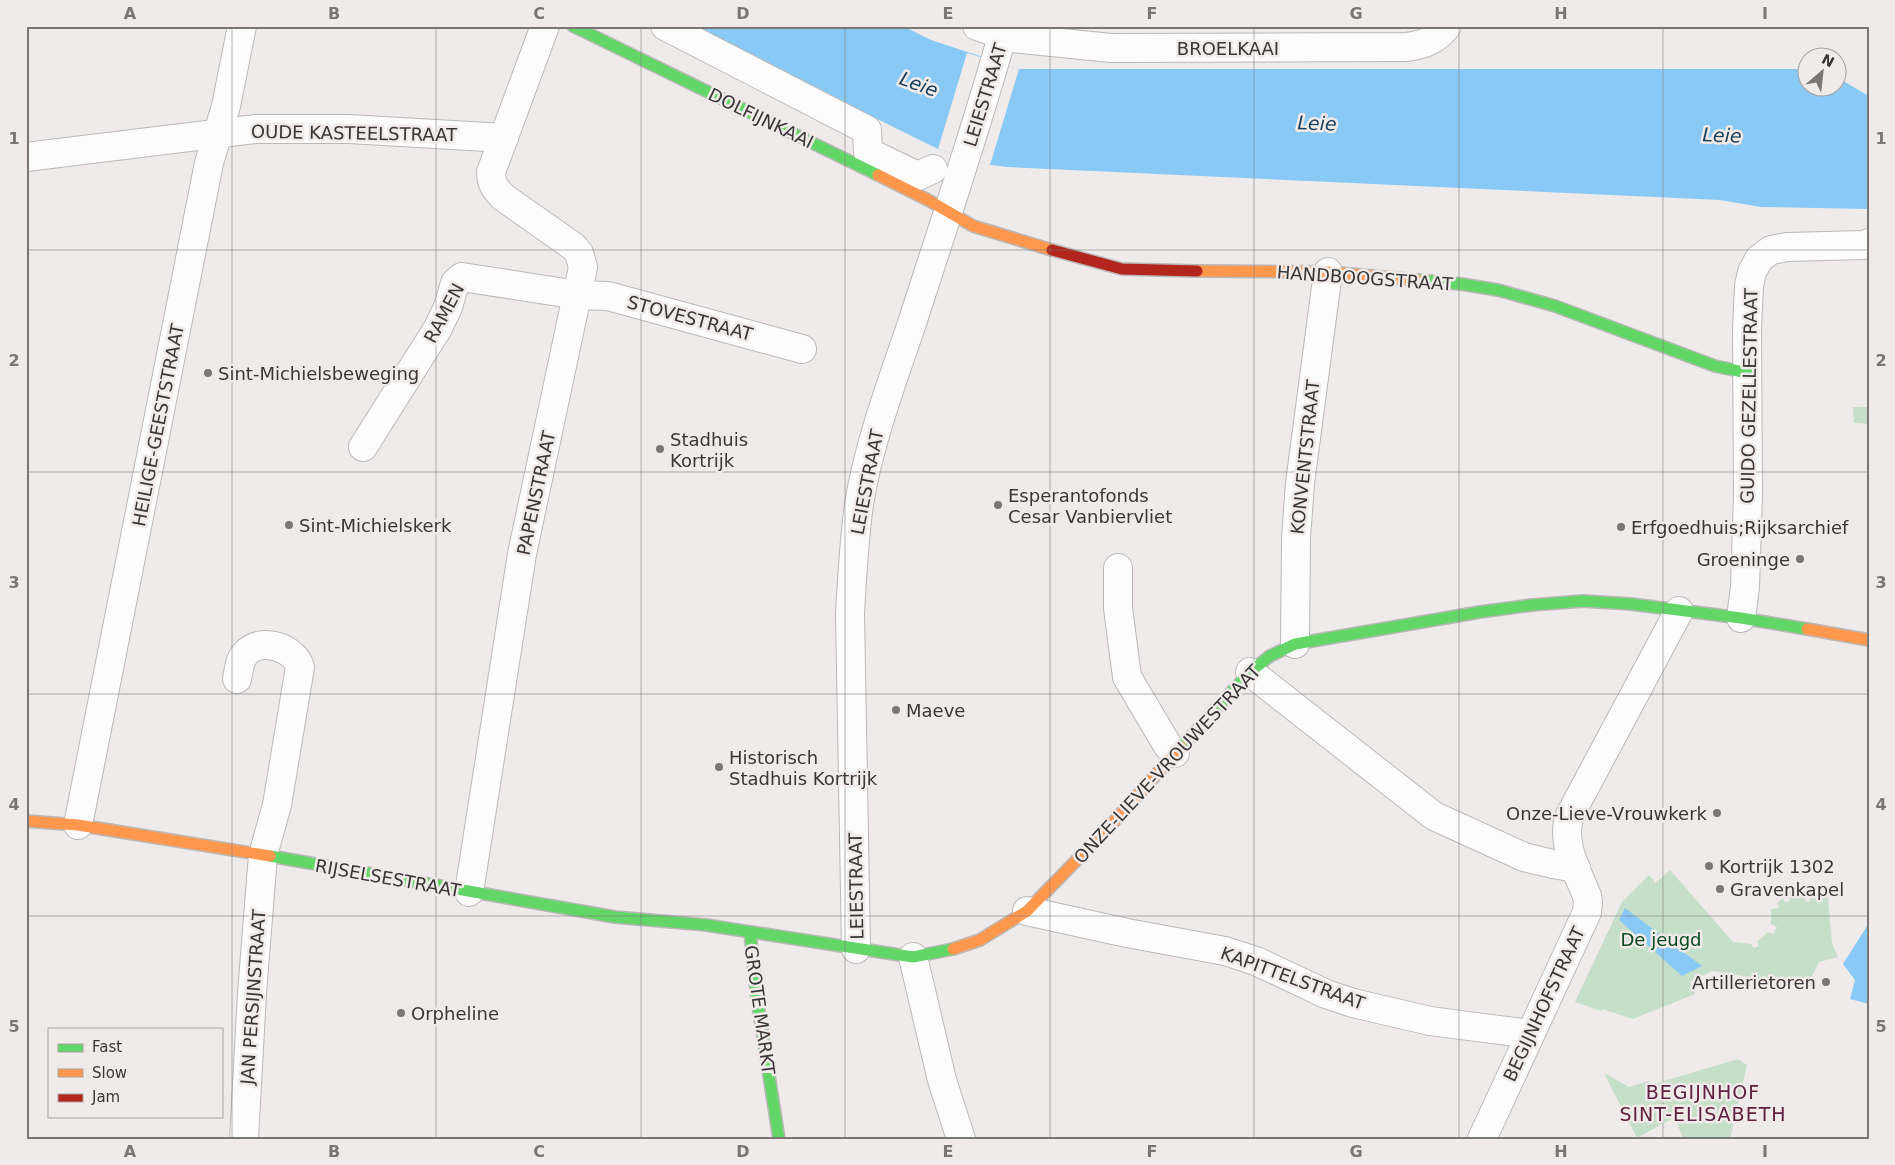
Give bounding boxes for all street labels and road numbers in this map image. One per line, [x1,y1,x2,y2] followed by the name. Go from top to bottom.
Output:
[1177,38,1279,59] street label: BROELKAAI
[959,40,1011,149] street label: LEIESTRAAT
[705,83,817,153] street label: DOLFIJNKAAI
[251,121,458,145] street label: OUDE KASTEELSTRAAT
[1276,261,1455,295] street label: HANDBOOGSTRAAT
[420,280,468,346] street label: RAMEN
[1737,287,1761,504] street label: GUIDO GEZELLESTRAAT
[625,291,756,345] street label: STOVESTRAAT
[128,321,188,528] street label: HEILIGE-GEESTSTRAAT
[1286,378,1324,535] street label: KONVENTSTRAAT
[846,426,888,537] street label: LEIESTRAAT
[513,428,560,557] street label: PAPENSTRAAT
[1069,660,1265,868] street label: ONZE-LIEVE-VROUWESTRAAT
[845,831,867,940] street label: LEIESTRAAT
[313,855,464,901] street label: RIJSELSESTRAAT
[236,908,270,1086] street label: JAN PERSIJNSTRAAT
[1499,922,1590,1085] street label: BEGIJNHOFSTRAAT
[1218,942,1369,1014] street label: KAPITTELSTRAAT
[741,944,780,1077] street label: GROTE MARKT

